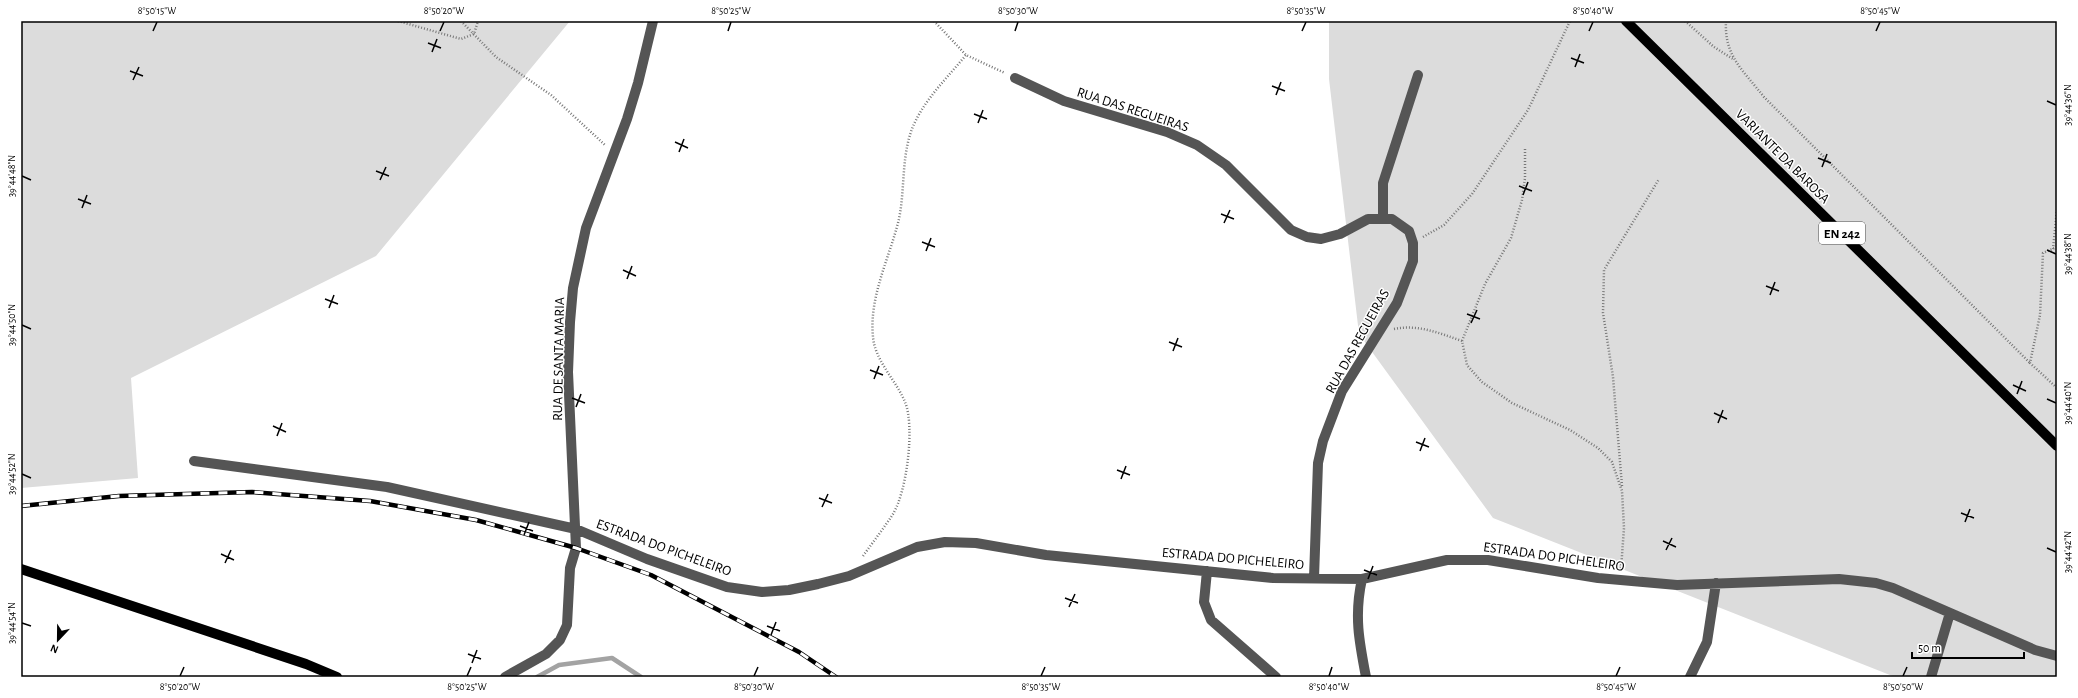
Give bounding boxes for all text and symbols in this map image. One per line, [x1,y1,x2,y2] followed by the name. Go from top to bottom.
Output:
[138,6,176,16] text: 8°50'15"W
[424,6,464,16] text: 8°50'20"W
[711,6,751,16] text: 8°50'25"W
[998,6,1038,16] text: 8°50'30"W
[1287,6,1326,16] text: 8°50'35"W
[1573,6,1613,16] text: 8°50'40"W
[1860,6,1900,16] text: 8°50'45"W
[2063,84,2073,126] text: 39°44'36"N
[1075,85,1190,135] street label: RUA DAS REGUEIRAS
[1733,107,1832,206] street label: VARIANTE DA BAROSA
[7,155,17,197] text: 39°44'48"N
[1819,222,1865,244] road number: EN 242
[2063,233,2073,275] text: 39°44'38"N
[1323,287,1392,396] street label: RUA DAS REGUEIRAS
[551,297,567,421] street label: RUA DE SANTA MARIA
[7,304,17,346] text: 39°44'50"N
[2063,382,2073,424] text: 39°44'40"N
[7,453,17,495] text: 39°44'52"N
[594,517,733,579] street label: ESTRADA DO PICHELEIRO
[2063,531,2073,573] text: 39°44'42"N
[1482,540,1626,574] street label: ESTRADA DO PICHELEIRO
[1161,546,1305,572] street label: ESTRADA DO PICHELEIRO
[7,602,17,644] text: 39°44'54"N
[38,620,78,660] north arrow
[1912,634,2024,660] scale bar
[49,642,60,655] text: N
[1918,642,1941,654] text: 50 m
[160,682,200,692] text: 8°50'20"W
[447,682,487,692] text: 8°50'25"W
[734,682,774,692] text: 8°50'30"W
[1022,682,1061,692] text: 8°50'35"W
[1309,682,1349,692] text: 8°50'40"W
[1596,682,1636,692] text: 8°50'45"W
[1883,682,1923,692] text: 8°50'50"W

